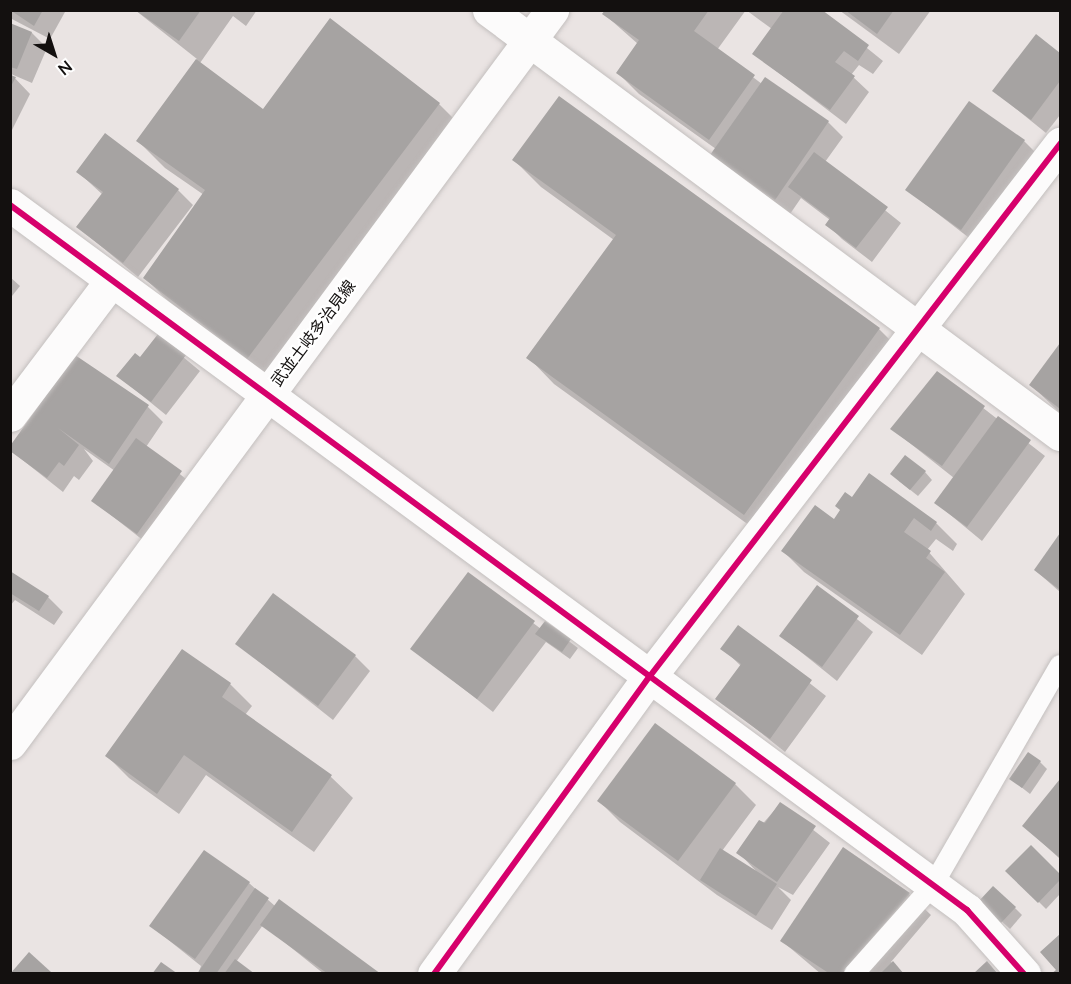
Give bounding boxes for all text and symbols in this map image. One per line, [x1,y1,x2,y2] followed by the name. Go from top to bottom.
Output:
[24,24,84,84] north arrow
[55,57,76,80] text: N
[267,276,359,390] street label: 武並土岐多治見線

